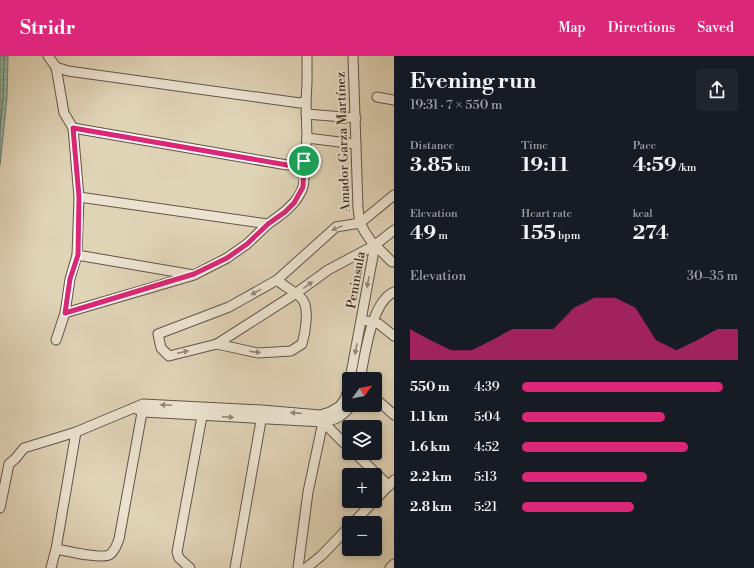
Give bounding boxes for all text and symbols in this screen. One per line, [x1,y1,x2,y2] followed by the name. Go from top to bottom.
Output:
[20,16,75,40] text: Stridr
[558,19,586,37] text: Map
[608,19,675,37] text: Directions
[697,19,734,37] text: Saved
[410,68,536,95] text: Evening run
[696,69,738,111] button: share
[333,71,353,214] street label: Amador Garza Martínez
[410,97,502,113] text: 19:31 · 7 × 550 m
[410,139,454,153] text: Distance
[521,139,548,153] text: Time
[633,139,656,153] text: Pace
[287,144,321,178] pin
[293,150,315,172] icon: arrive
[410,153,453,178] text: 3.85
[521,153,569,178] text: 19:11
[633,153,677,178] text: 4:59
[453,161,470,175] text: km
[677,161,696,175] text: /km
[410,207,458,221] text: Elevation
[521,207,572,221] text: Heart rate
[633,207,653,221] text: kcal
[410,221,436,246] text: 49
[521,221,556,246] text: 155
[633,221,669,246] text: 274
[331,226,343,232] one-way arrow
[436,229,448,243] text: m
[556,229,580,243] text: bpm
[343,250,369,310] street label: Peninsula
[410,268,466,284] text: Elevation
[687,268,738,284] text: 30–35 m
[365,276,371,288] one-way arrow
[303,281,313,289] one-way arrow
[250,289,262,295] one-way arrow
[353,343,359,355] one-way arrow
[249,348,262,355] one-way arrow
[176,349,189,355] one-way arrow
[342,372,382,412] north arrow
[342,372,382,556] map controls
[410,379,449,395] text: 550 m
[474,379,500,395] text: 4:39
[159,402,172,408] one-way arrow
[290,409,302,416] one-way arrow
[410,409,448,425] text: 1.1 km
[474,409,500,425] text: 5:04
[222,414,234,421] one-way arrow
[342,420,382,460] button: layers
[410,439,450,455] text: 1.6 km
[474,439,499,455] text: 4:52
[342,468,382,508] button: +
[410,469,452,485] text: 2.2 km
[474,469,497,485] text: 5:13
[410,499,452,515] text: 2.8 km
[474,499,497,515] text: 5:21
[342,516,382,556] button: −

